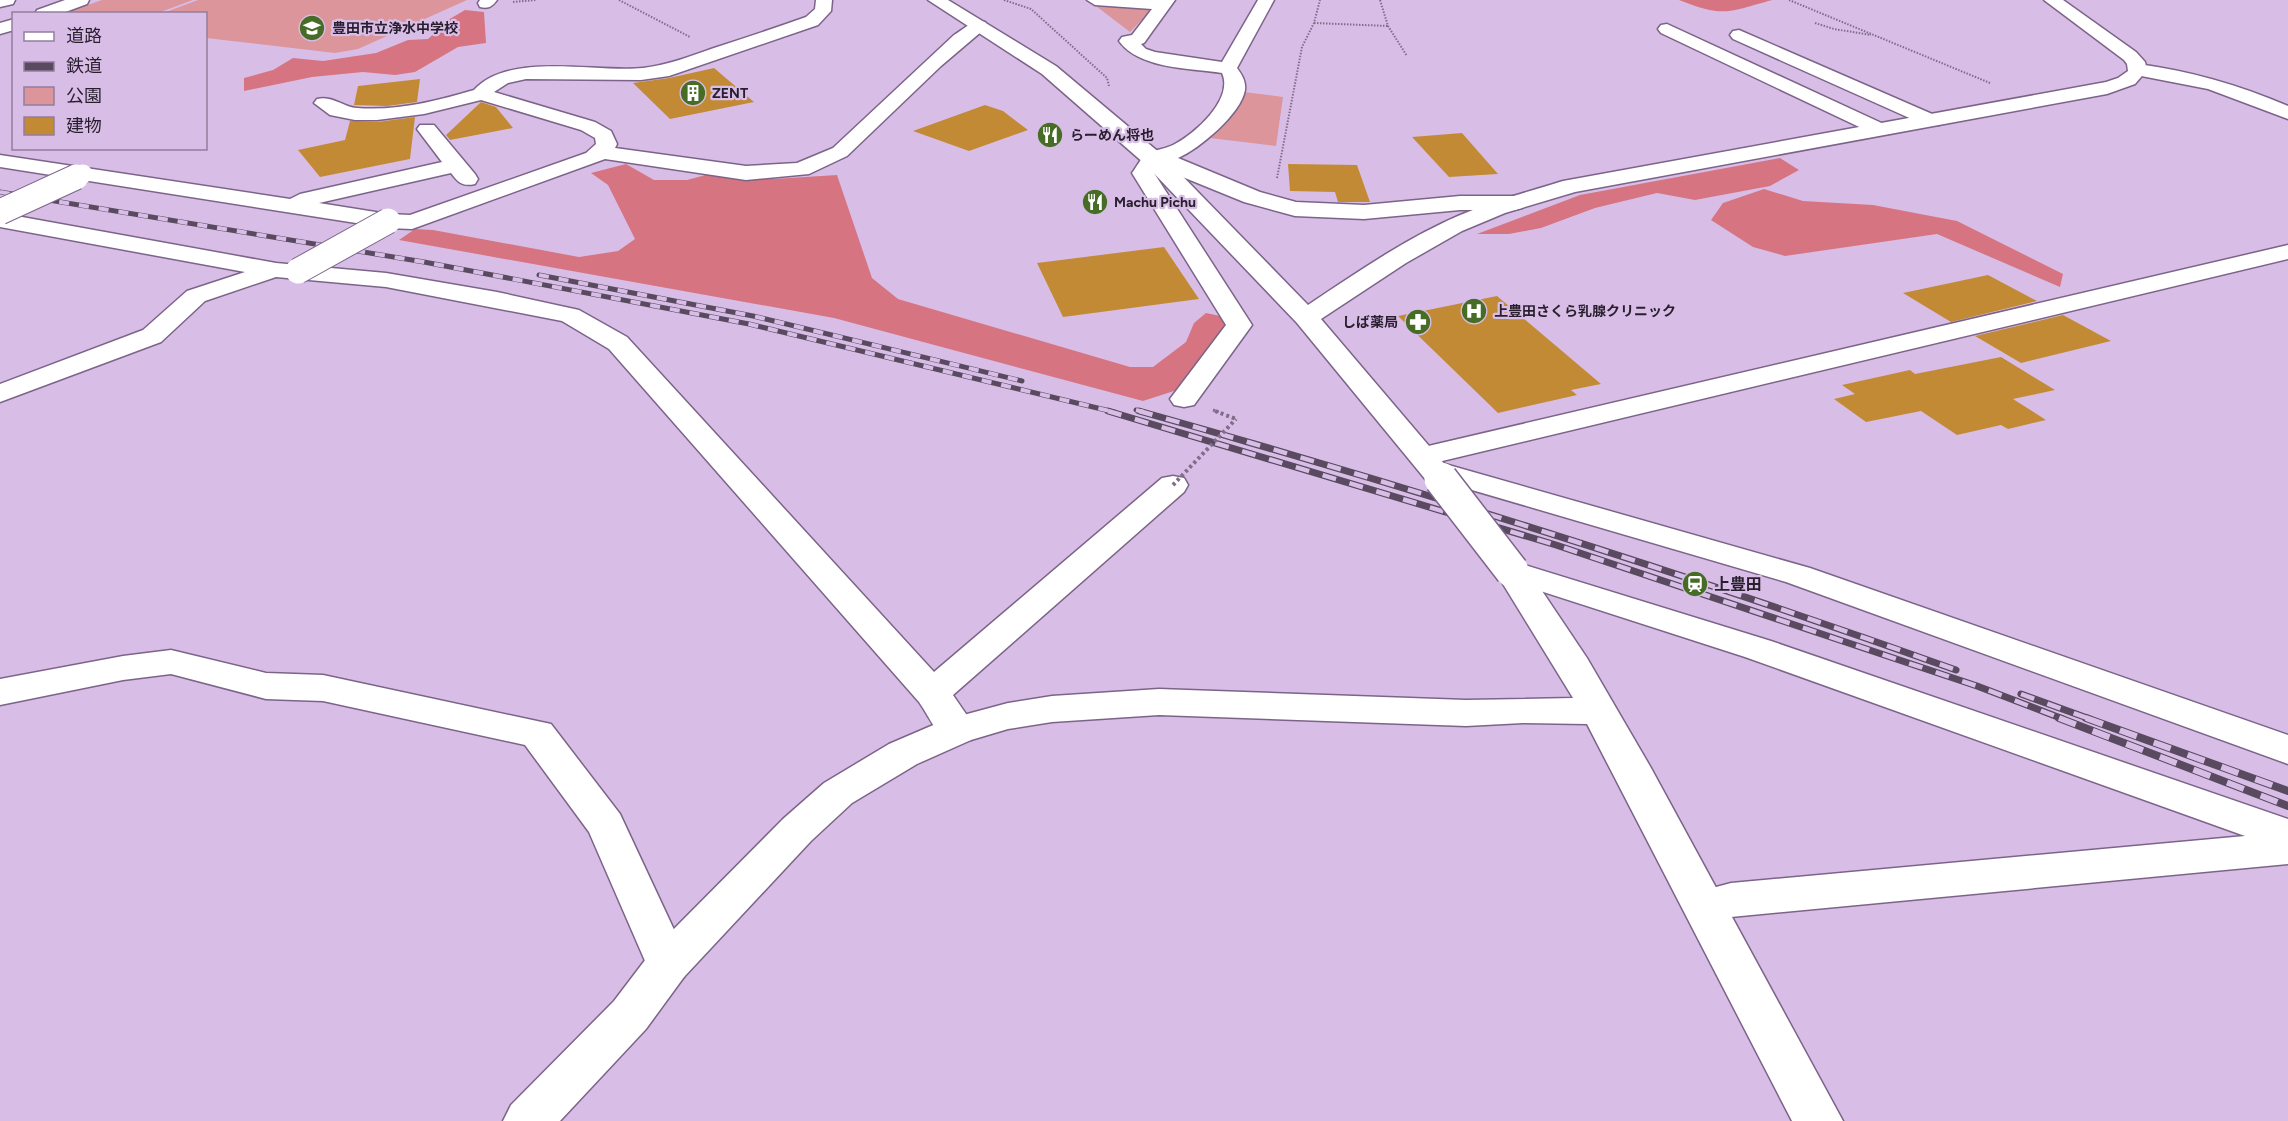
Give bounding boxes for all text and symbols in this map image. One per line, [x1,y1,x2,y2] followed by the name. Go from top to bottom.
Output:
[12,12,207,150] legend
[297,13,327,43] school or university icon: 豊田市立浄水中学校
[332,20,458,37] place label: 豊田市立浄水中学校
[66,25,102,47] text: 道路
[66,55,102,77] text: 鉄道
[678,78,708,108] building icon: ZENT
[66,85,102,107] text: 公園
[712,85,748,102] place label: ZENT
[66,115,102,137] text: 建物
[1035,120,1065,150] restaurant icon: らーめん将也
[1070,127,1154,144] place label: らーめん将也
[1080,187,1110,217] restaurant icon: Machu Pichu
[1114,194,1196,211] place label: Machu Pichu
[1459,296,1489,326] hospital icon: 上豊田さくら乳腺クリニック
[1494,303,1676,320] place label: 上豊田さくら乳腺クリニック
[1403,307,1433,337] pharmacy icon: しば薬局
[1342,314,1398,331] place label: しば薬局
[1680,569,1710,599] station icon: 上豊田
[1714,575,1762,594] place label: 上豊田

